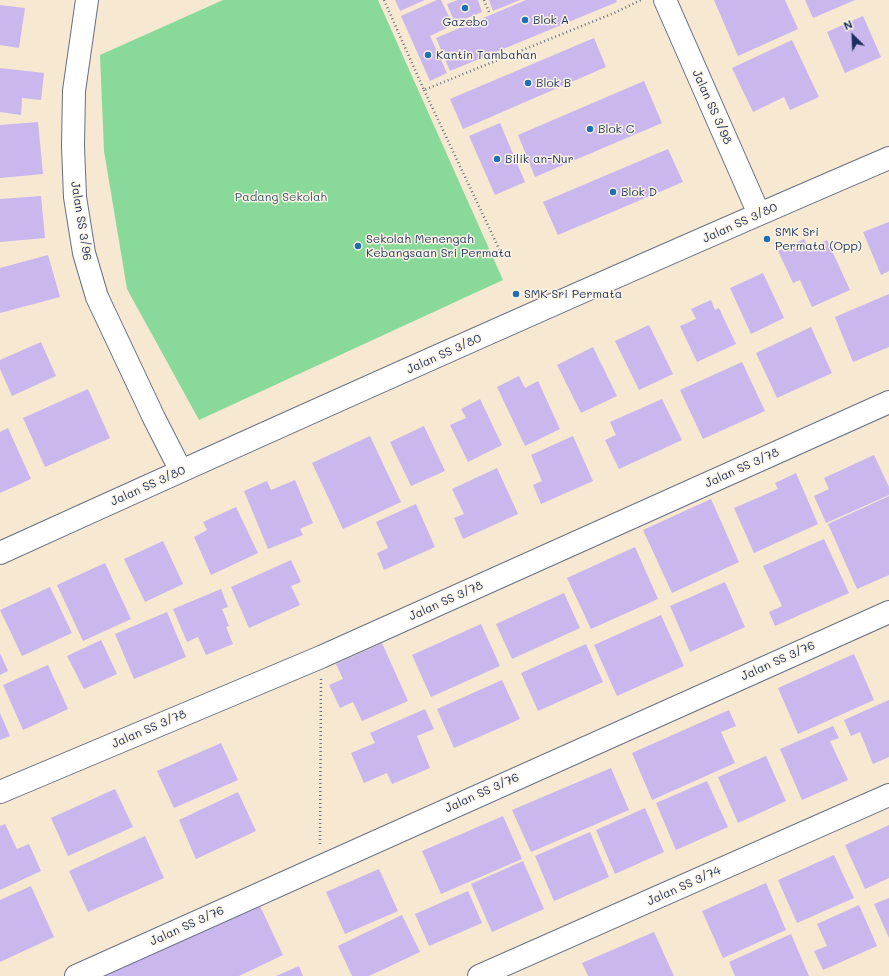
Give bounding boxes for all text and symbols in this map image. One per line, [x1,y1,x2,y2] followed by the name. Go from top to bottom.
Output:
[460,3,470,13] marker: Gazebo
[533,13,569,27] place label: Blok A
[442,15,488,29] place label: Gazebo
[520,15,530,25] marker: Blok A
[833,16,873,56] north arrow
[841,16,855,33] text: N
[436,48,537,62] place label: Kantin Tambahan
[423,50,433,60] marker: Kantin Tambahan
[689,67,735,147] street label: Jalan SS 3/98
[536,76,571,90] place label: Blok B
[523,78,533,88] marker: Blok B
[598,122,634,136] place label: Blok C
[585,124,595,134] marker: Blok C
[505,152,574,166] place label: Bilik an-Nur
[492,154,502,164] marker: Bilik an-Nur
[68,180,94,262] street label: Jalan SS 3/96
[621,185,657,199] place label: Blok D
[608,187,618,197] marker: Blok D
[235,190,327,204] park label: Padang Sekolah
[700,200,780,246] street label: Jalan SS 3/80
[775,225,862,253] place label: SMK Sri Permata (Opp)
[366,232,512,260] place label: Sekolah Menengah Kebangsaan Sri Permata
[762,234,772,244] marker: SMK Sri Permata (Opp)
[353,241,363,251] marker: Sekolah Menengah Kebangsaan Sri Permata
[524,287,622,301] place label: SMK Sri Permata
[511,289,521,299] marker: SMK Sri Permata
[404,331,484,377] street label: Jalan SS 3/80
[703,445,781,491] street label: Jalan SS 3/78
[108,463,188,509] street label: Jalan SS 3/80
[407,578,485,624] street label: Jalan SS 3/78
[739,638,817,684] street label: Jalan SS 3/76
[110,707,188,751] street label: Jalan SS 3/78
[443,770,521,816] street label: Jalan SS 3/76
[645,863,723,909] street label: Jalan SS 3/74
[148,903,226,949] street label: Jalan SS 3/76

